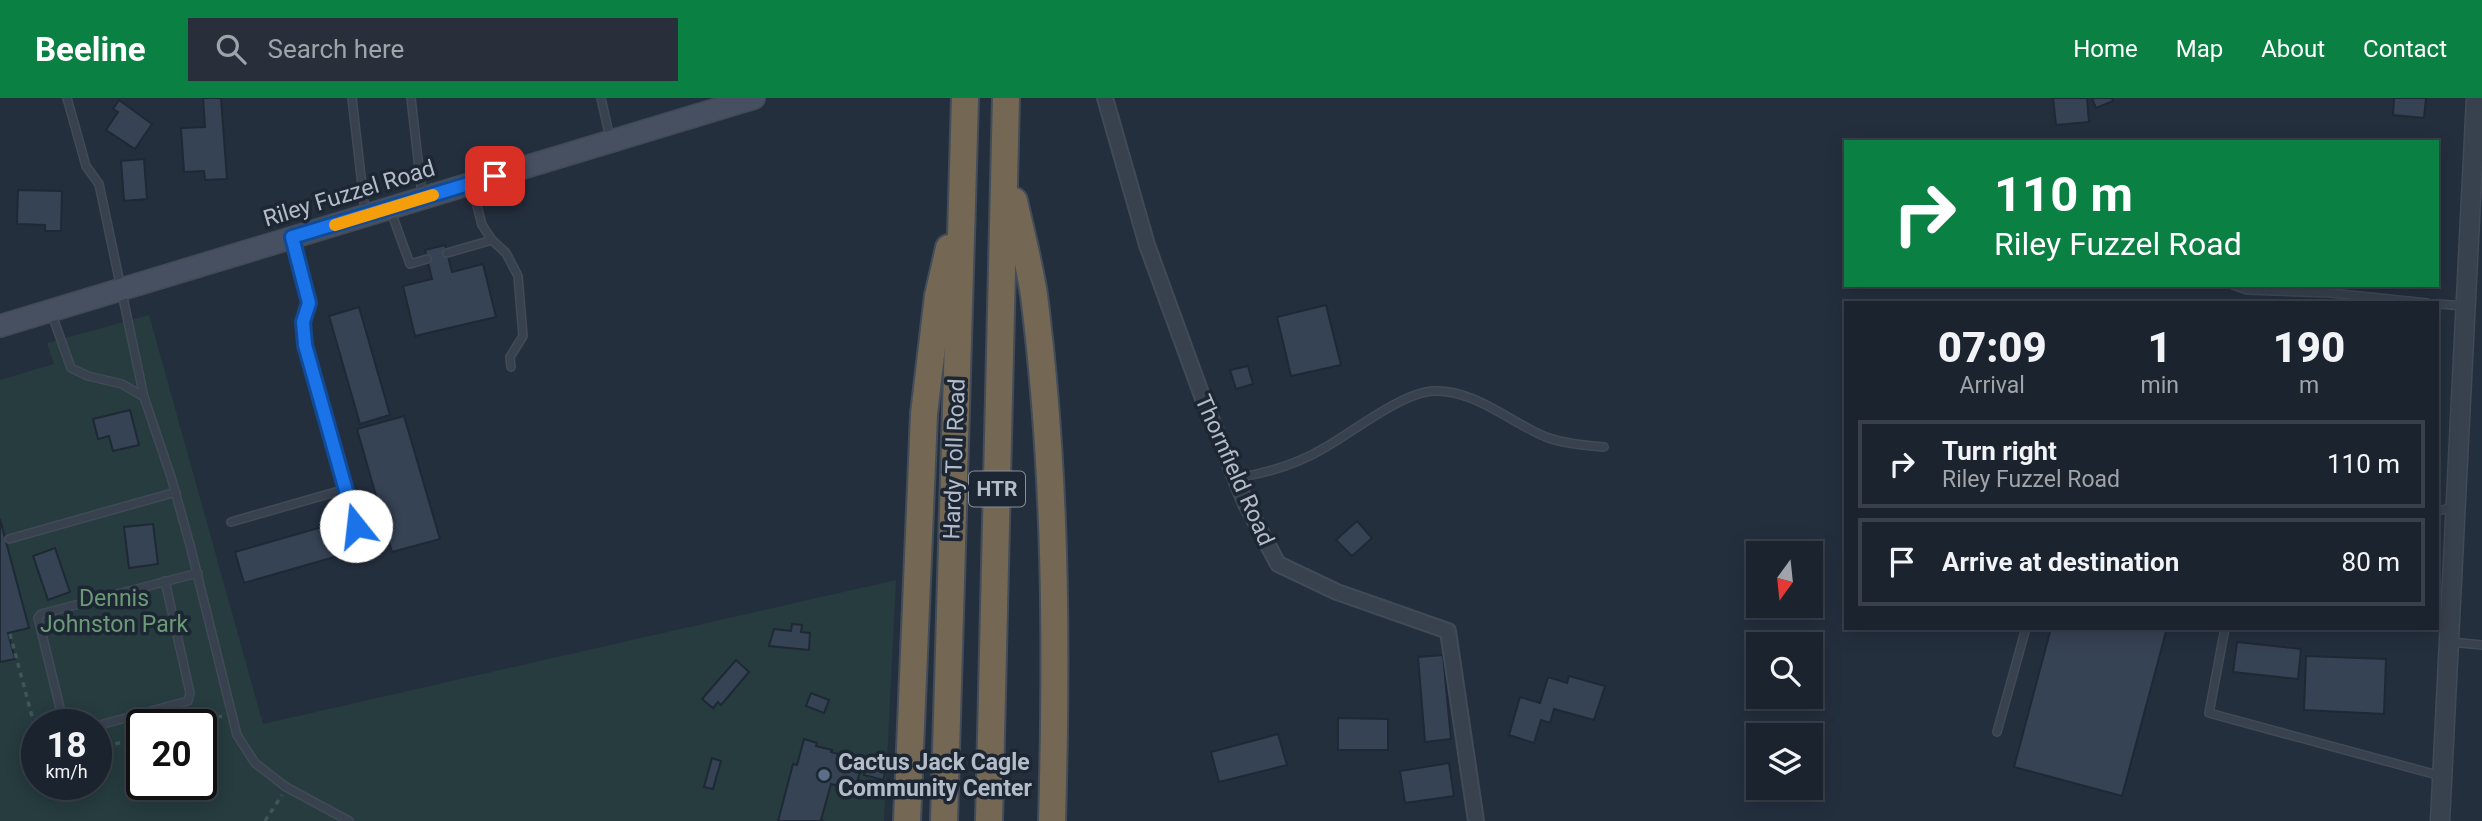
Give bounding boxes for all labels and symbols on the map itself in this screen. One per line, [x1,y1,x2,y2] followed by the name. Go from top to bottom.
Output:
[465,146,525,206] pin
[260,155,438,232] street label: Riley Fuzzel Road
[938,378,971,540] street label: Hardy Toll Road
[1189,391,1280,550] street label: Thornfield Road
[969,472,1025,506] road number: HTR
[319,489,393,563] position arrow
[1746,541,1824,618] north arrow
[40,585,188,638] park label: Dennis Johnston Park
[126,709,217,800] speed limit sign: 20
[838,749,1032,802] place label: Cactus Jack Cagle Community Center
[816,767,832,783] marker: Cactus Jack Cagle Community Center

